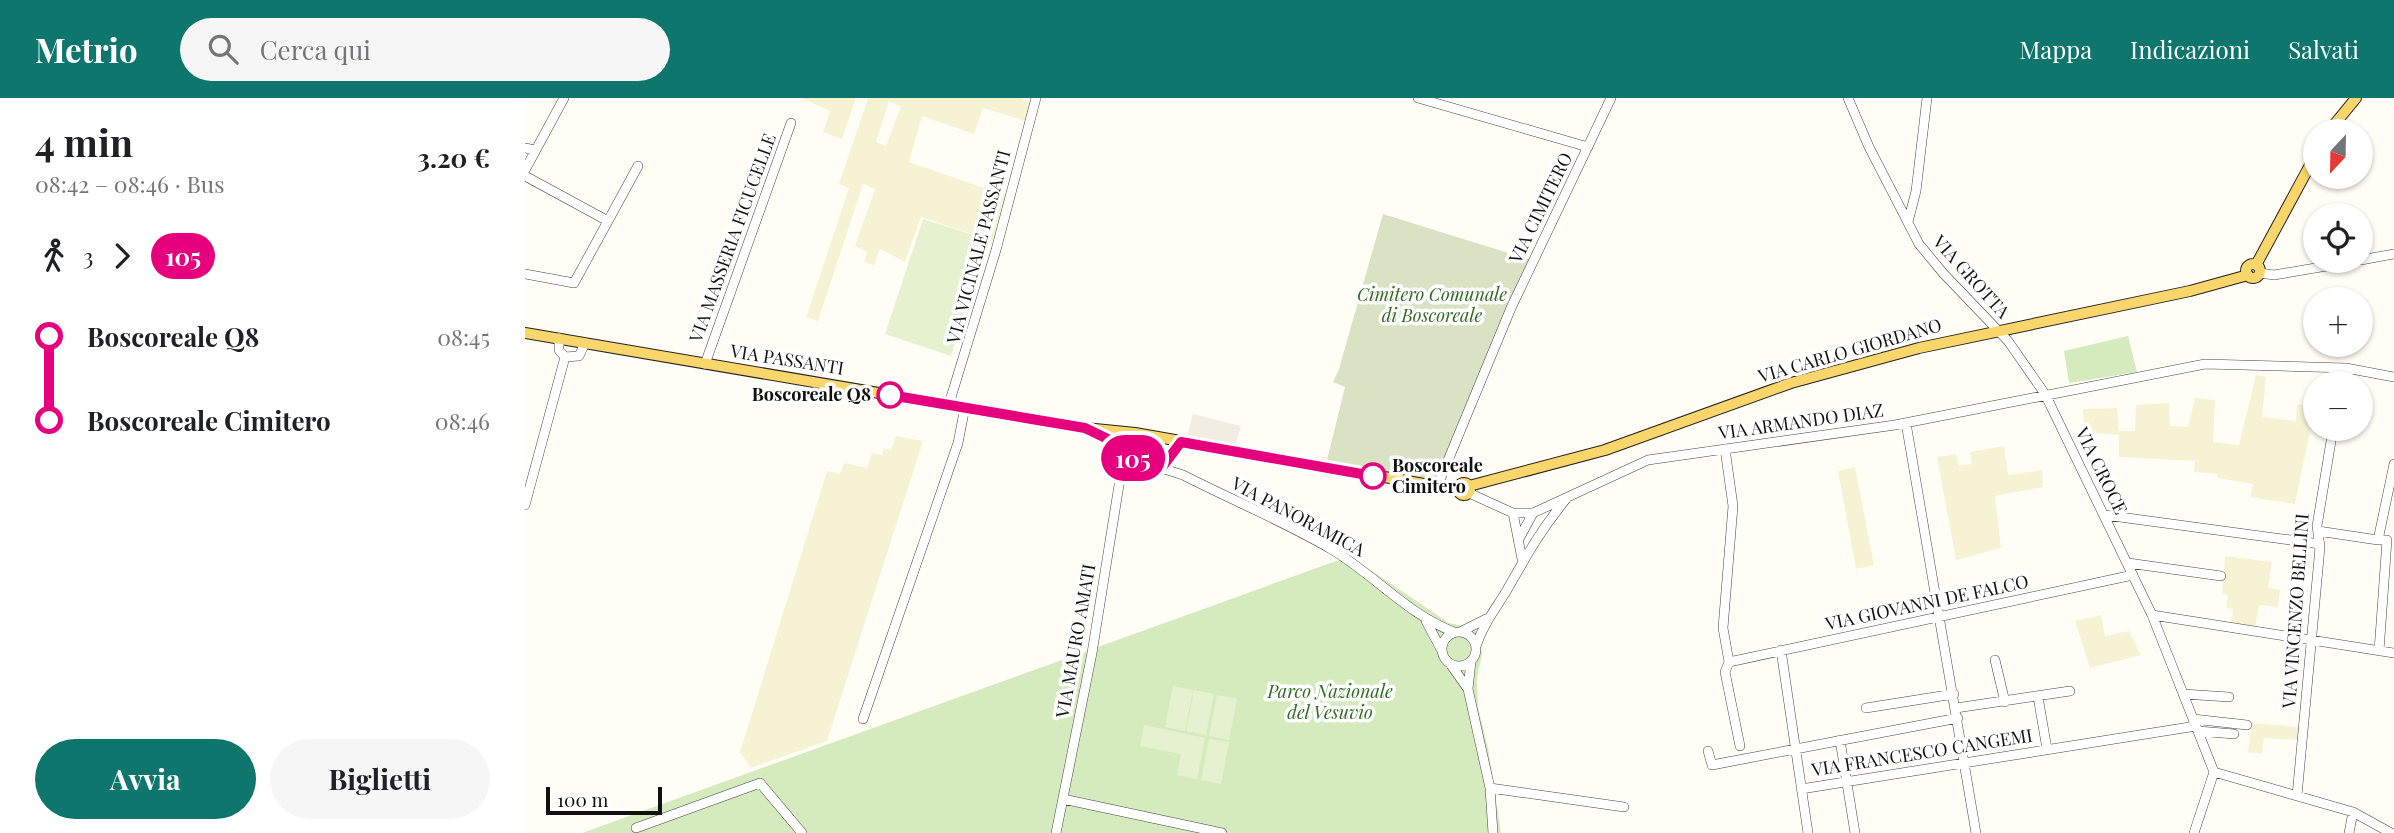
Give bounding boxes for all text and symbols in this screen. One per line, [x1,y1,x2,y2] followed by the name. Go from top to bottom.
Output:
[180,18,670,81] search box
[35,27,138,71] text: Metrio
[204,30,242,68] icon: search
[260,32,371,67] text: Cerca qui
[2020,33,2092,65] text: Mappa
[2130,33,2250,65] text: Indicazioni
[2288,33,2359,65] text: Salvati
[35,116,133,167] text: 4 min
[2303,119,2373,189] north arrow
[2303,119,2373,441] map controls
[683,130,781,346] street label: VIA MASSERIA FICUCELLE
[417,140,490,175] text: 3.20 €
[940,147,1015,347] street label: VIA VICINALE PASSANTI
[1502,148,1577,268] street label: VIA CIMITERO
[35,168,224,199] text: 08:42 – 08:46 · Bus
[2303,203,2373,273] button: locate
[1927,229,2016,323] street label: VIA GROTTA
[35,237,73,275] icon: walk
[103,237,141,275] icon: forward
[83,240,93,271] text: 3
[165,240,201,272] text: 105
[1357,282,1507,327] park label: Cimitero Comunale di Boscoreale
[2303,287,2373,357] button: +
[1754,312,1944,388] street label: VIA CARLO GIORDANO
[87,319,259,354] text: Boscoreale Q8
[437,321,490,352] text: 08:45
[728,338,846,380] street label: VIA PASSANTI
[2303,371,2373,441] button: −
[752,382,871,406] place label: Boscoreale Q8
[877,382,903,408] marker: Boscoreale Q8
[1716,398,1885,445] street label: VIA ARMANDO DIAZ
[87,403,331,438] text: Boscoreale Cimitero
[435,405,490,436] text: 08:46
[2070,422,2133,518] street label: VIA CROCE
[1093,435,1173,481] line badge: 105
[1115,442,1151,474] text: 105
[1392,453,1483,498] place label: Boscoreale Cimitero
[1360,463,1386,489] marker: Boscoreale Cimitero
[1227,470,1370,562] street label: VIA PANORAMICA
[2276,513,2314,710] street label: VIA VINCENZO BELLINI
[1049,562,1100,721] street label: VIA MAURO AMATI
[1822,569,2031,635] street label: VIA GIOVANNI DE FALCO
[1266,679,1393,724] park label: Parco Nazionale del Vesuvio
[1809,723,2034,781] street label: VIA FRANCESCO CANGEMI
[35,739,256,819] button: Avvia
[270,739,490,819] button: Biglietti
[546,784,661,816] scale bar
[557,786,608,812] text: 100 m

